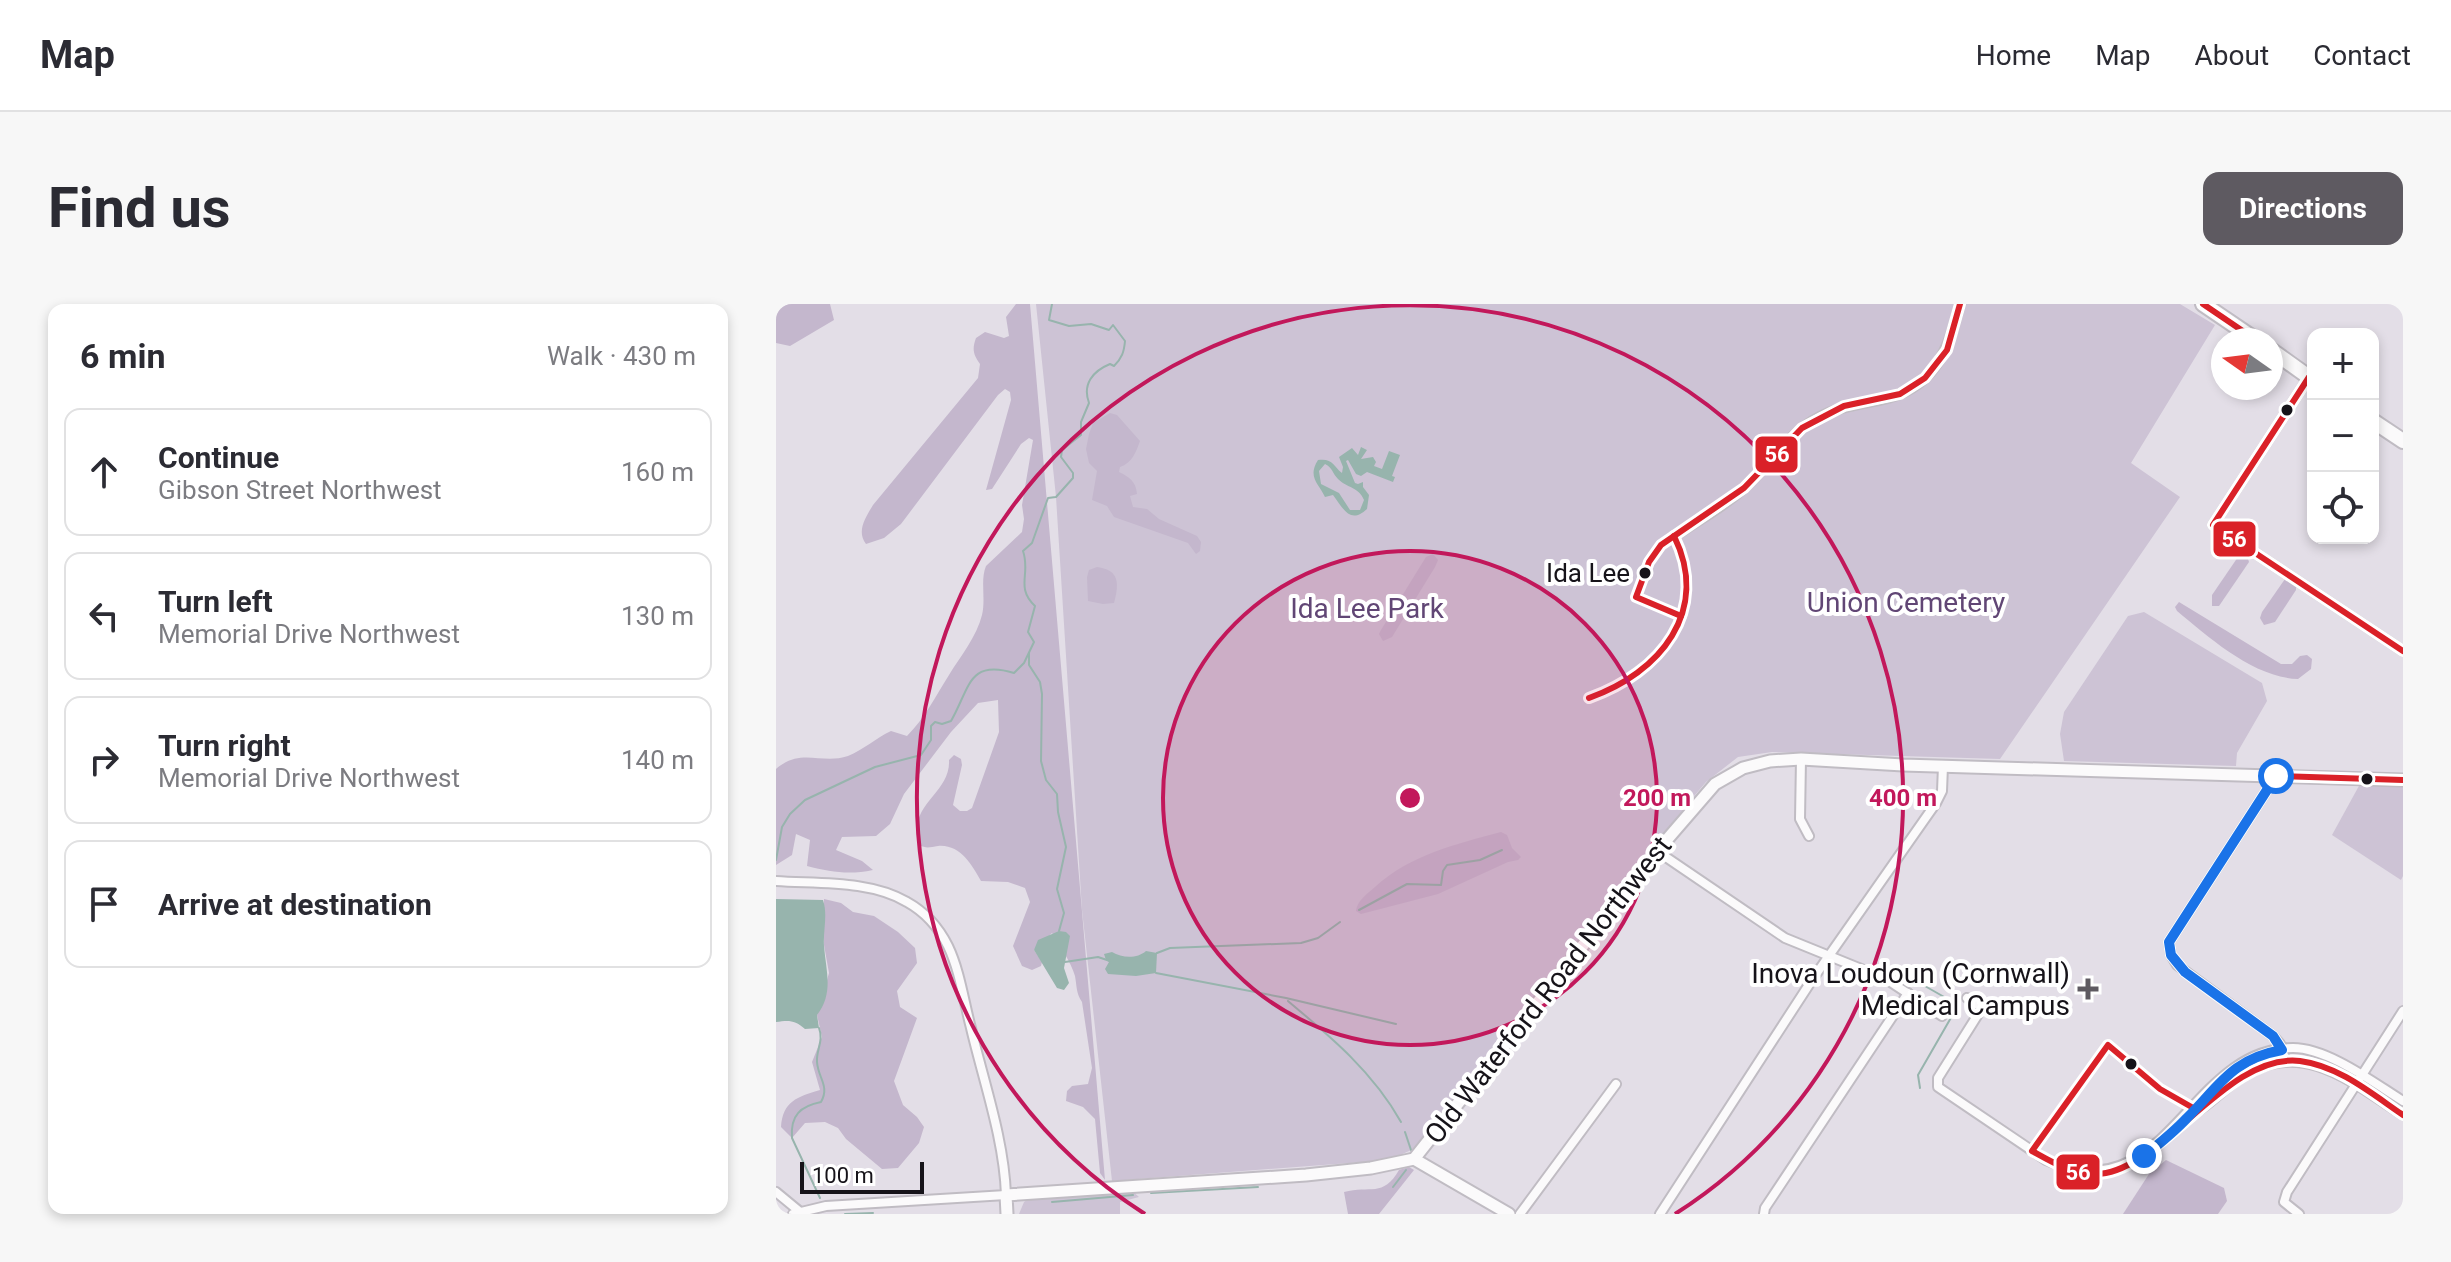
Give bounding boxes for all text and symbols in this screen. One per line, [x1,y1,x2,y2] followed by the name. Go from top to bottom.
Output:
[40,33,115,77] text: Map
[1976,39,2051,72] text: Home
[2095,39,2151,72] text: Map
[2195,39,2269,72] text: About
[2313,39,2411,72] text: Contact
[2203,172,2403,245] button: Directions
[48,175,231,241] text: Find us
[2211,328,2283,400] north arrow
[2307,328,2379,544] map controls
[2307,328,2379,400] button: +
[80,336,165,376] text: 6 min
[547,341,696,371] text: Walk · 430 m
[2307,400,2379,472] button: −
[2279,402,2295,418] unlabelled marker
[1754,435,1799,474] line badge: 56
[158,440,279,475] text: Continue
[1764,442,1790,467] text: 56
[82,450,126,494] icon: ahead
[621,457,694,487] text: 160 m
[2307,472,2379,544] button: locate
[158,475,442,505] text: Gibson Street Northwest
[2212,520,2257,558] line badge: 56
[2221,527,2247,552] text: 56
[1546,558,1630,588] place label: Ida Lee
[1637,565,1653,581] marker: Ida Lee
[158,584,273,619] text: Turn left
[1807,586,2005,619] park label: Union Cemetery
[1290,592,1445,625] park label: Ida Lee Park
[82,594,126,638] icon: left
[621,601,694,631] text: 130 m
[158,619,460,649] text: Memorial Drive Northwest
[158,728,291,763] text: Turn right
[82,738,126,782] icon: right
[621,745,694,775] text: 140 m
[2258,758,2294,794] route start
[158,763,460,793] text: Memorial Drive Northwest
[2359,771,2375,787] unlabelled marker
[1396,784,1424,812] centre of rings
[1623,784,1691,812] text: 200 m
[1869,784,1937,812] text: 400 m
[1418,830,1678,1150] street label: Old Waterford Road Northwest
[82,882,126,926] icon: arrive
[158,887,432,922] text: Arrive at destination
[1751,957,2070,1022] place label: Inova Loudoun (Cornwall) Medical Campus
[2077,978,2099,1000] marker: Inova Loudoun (Cornwall) Medical Campus
[2123,1056,2139,1072] unlabelled marker
[2126,1138,2162,1174] route end
[2055,1153,2101,1191] line badge: 56
[800,1158,924,1194] scale bar
[2065,1160,2091,1185] text: 56
[812,1163,874,1188] text: 100 m

